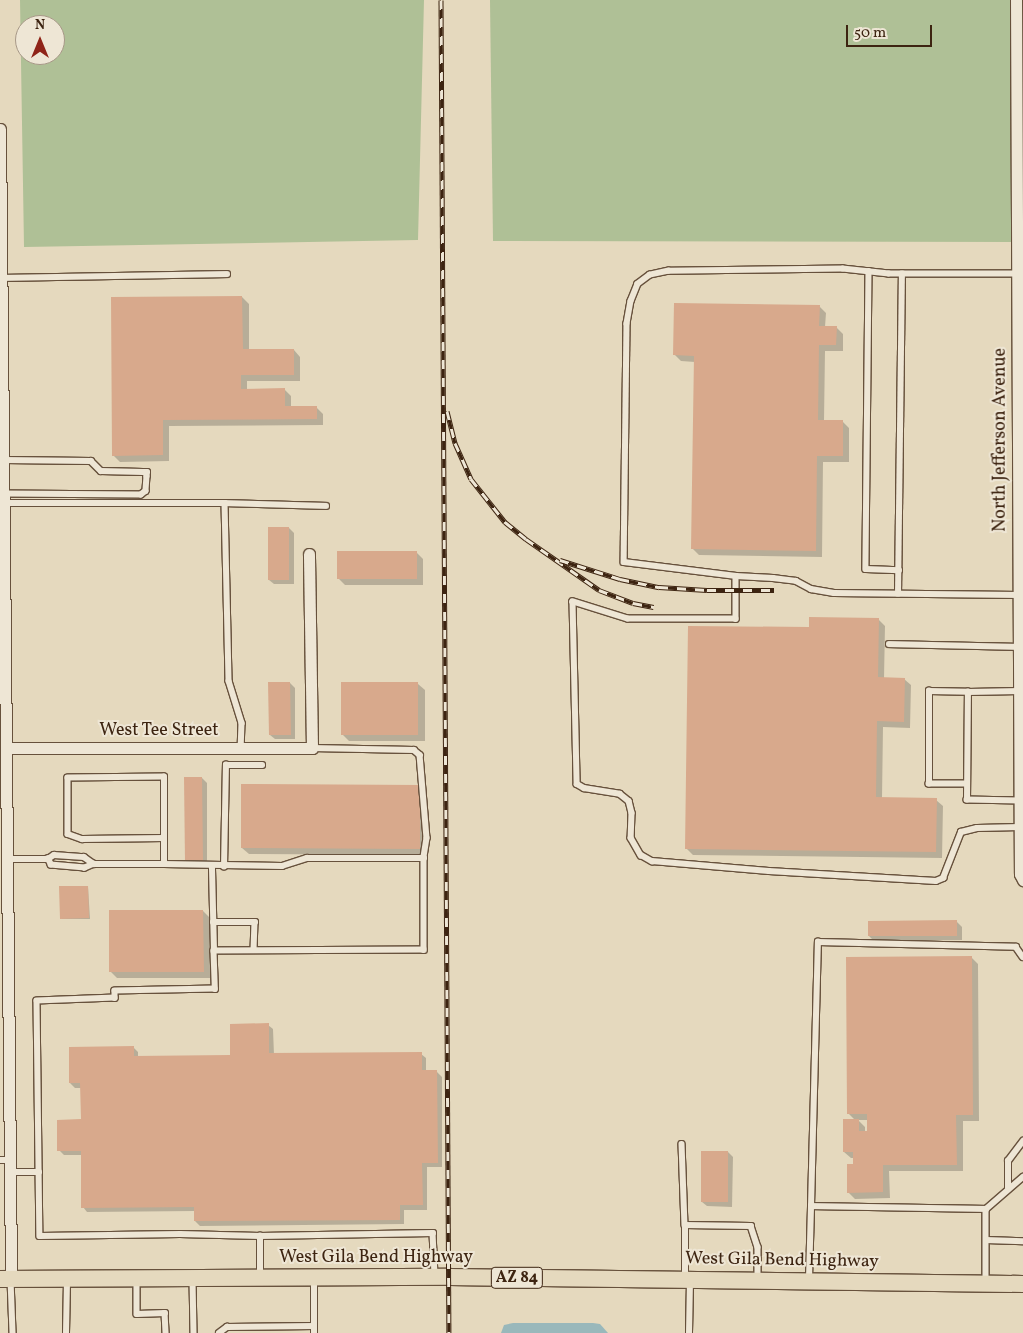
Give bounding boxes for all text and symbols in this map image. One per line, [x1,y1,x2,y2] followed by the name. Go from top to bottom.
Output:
[15,15,65,65] north arrow
[848,15,934,47] scale bar
[35,16,45,35] text: N
[854,23,886,44] text: 50 m
[990,348,1012,532] street label: North Jefferson Avenue
[99,720,219,742] street label: West Tee Street
[279,1247,473,1269] street label: West Gila Bend Highway
[685,1249,879,1273] street label: West Gila Bend Highway
[491,1264,543,1292] road number: AZ 84

